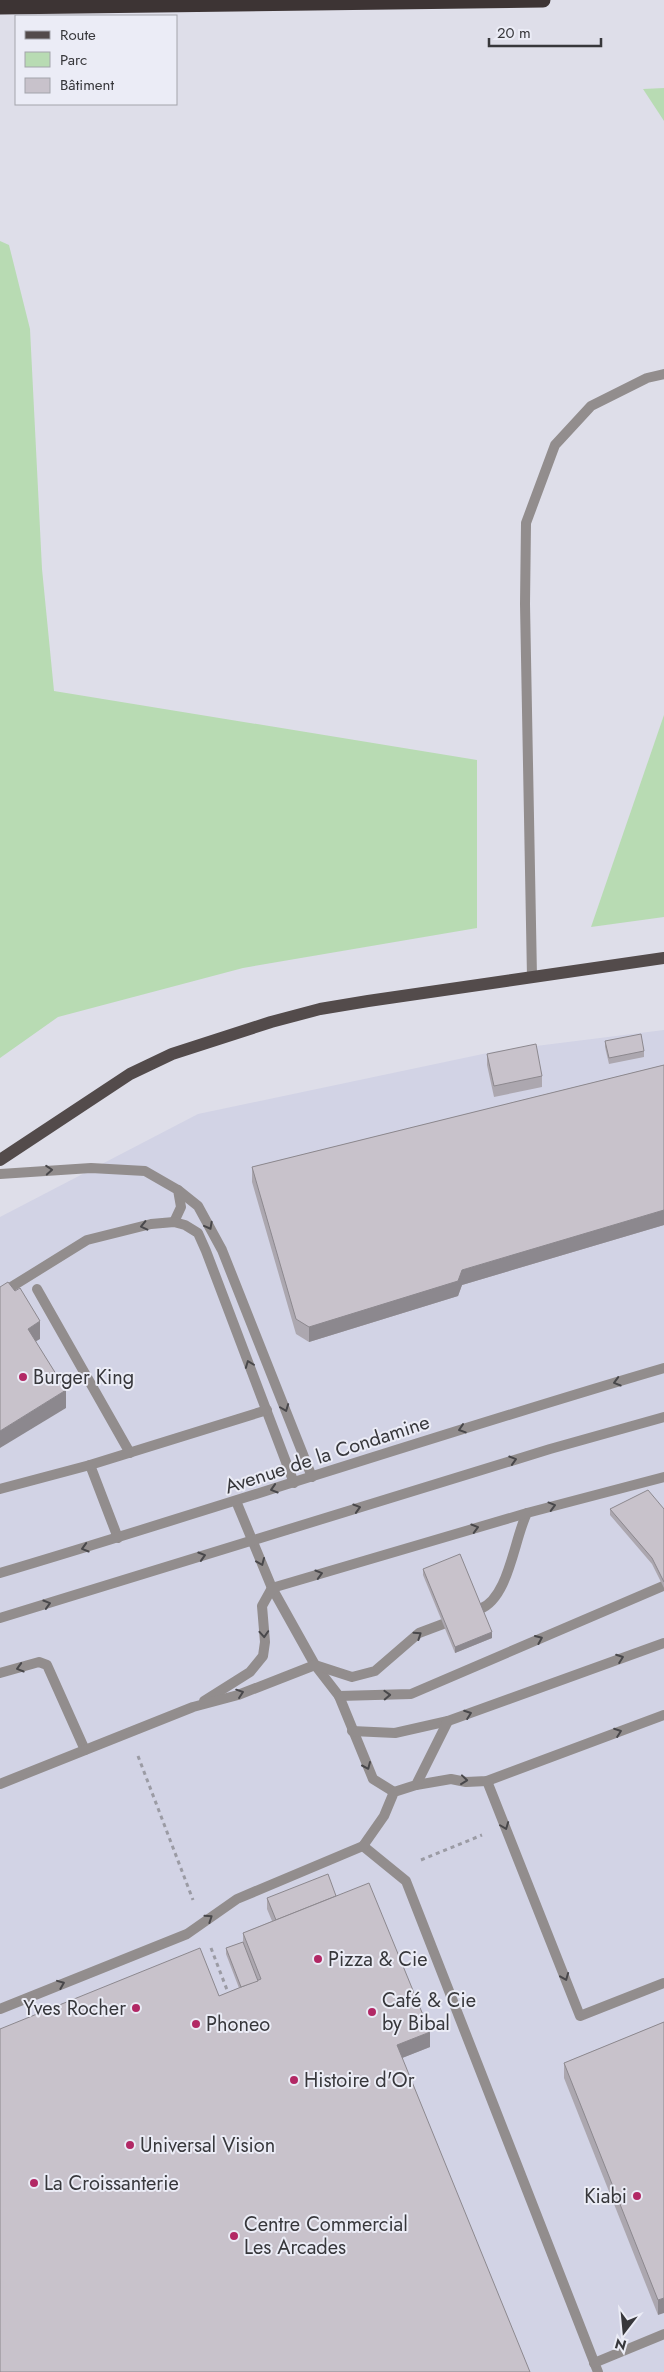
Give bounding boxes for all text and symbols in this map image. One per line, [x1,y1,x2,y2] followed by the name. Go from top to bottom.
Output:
[15,15,178,105] legend
[489,15,602,47] scale bar
[497,22,531,44] text: 20 m
[60,24,96,46] text: Route
[60,49,87,71] text: Parc
[60,74,114,96] text: Bâtiment
[45,1165,53,1176] one-way arrow
[140,1220,149,1231] one-way arrow
[203,1221,213,1230] one-way arrow
[245,1360,255,1369] one-way arrow
[33,1363,134,1392] place label: Burger King
[17,1371,29,1383] marker: Burger King
[614,1376,622,1386] one-way arrow
[279,1403,289,1412] one-way arrow
[221,1408,433,1501] street label: Avenue de la Condamine
[458,1424,467,1434] one-way arrow
[508,1456,516,1466] one-way arrow
[270,1484,278,1494] one-way arrow
[548,1501,557,1512] one-way arrow
[353,1504,361,1514] one-way arrow
[470,1524,478,1534] one-way arrow
[81,1542,90,1552] one-way arrow
[197,1552,206,1562] one-way arrow
[254,1557,265,1566] one-way arrow
[314,1570,322,1580] one-way arrow
[42,1599,50,1609] one-way arrow
[258,1630,269,1638] one-way arrow
[412,1632,422,1641] one-way arrow
[534,1635,543,1646] one-way arrow
[616,1654,624,1664] one-way arrow
[16,1662,24,1672] one-way arrow
[235,1689,244,1699] one-way arrow
[384,1689,392,1700] one-way arrow
[463,1709,471,1719] one-way arrow
[613,1728,621,1738] one-way arrow
[361,1761,372,1770] one-way arrow
[460,1774,468,1785] one-way arrow
[499,1821,509,1830] one-way arrow
[203,1915,213,1924] one-way arrow
[328,1945,427,1974] place label: Pizza & Cie
[312,1953,324,1965] marker: Pizza & Cie
[558,1972,569,1981] one-way arrow
[57,1980,65,1990] one-way arrow
[382,1986,476,2038] place label: Café & Cie by Bibal
[23,1994,126,2023] place label: Yves Rocher
[130,2002,142,2014] marker: Yves Rocher
[366,2006,378,2018] marker: Café & Cie by Bibal
[206,2010,270,2039] place label: Phoneo
[190,2018,202,2030] marker: Phoneo
[304,2066,415,2095] place label: Histoire d'Or
[288,2074,300,2086] marker: Histoire d'Or
[140,2131,275,2160] place label: Universal Vision
[124,2139,136,2151] marker: Universal Vision
[44,2169,179,2198] place label: La Croissanterie
[28,2177,40,2189] marker: La Croissanterie
[584,2182,627,2211] place label: Kiabi
[631,2190,643,2202] marker: Kiabi
[244,2210,408,2262] place label: Centre Commercial Les Arcades
[228,2230,240,2242] marker: Centre Commercial Les Arcades
[599,2307,649,2357] north arrow
[612,2333,629,2356] text: N

